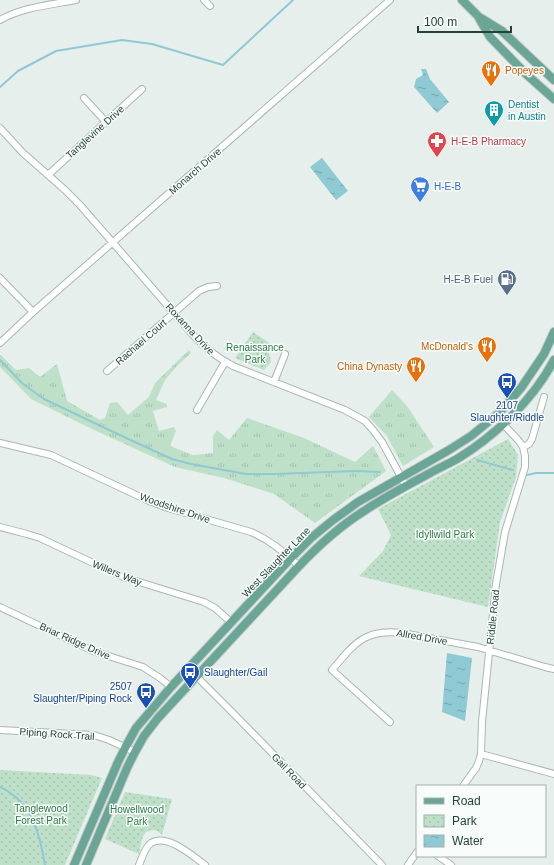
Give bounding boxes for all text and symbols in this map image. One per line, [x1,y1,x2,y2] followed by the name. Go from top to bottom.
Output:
[418,8,511,34] scale bar
[424,15,457,29] text: 100 m
[480,59,502,87] restaurant icon: Popeyes
[505,65,544,76] place label: Popeyes
[483,99,505,127] building icon: Dentist in Austin
[508,99,546,122] place label: Dentist in Austin
[64,103,126,161] street label: Tanglevine Drive
[426,130,448,158] pharmacy icon: H-E-B Pharmacy
[451,136,526,147] place label: H-E-B Pharmacy
[167,145,223,196] street label: Monarch Drive
[409,175,431,203] supermarket icon: H-E-B
[434,181,462,192] place label: H-E-B
[496,268,518,296] fuel station icon: H-E-B Fuel
[444,274,493,285] place label: H-E-B Fuel
[163,301,217,357] street label: Roxanna Drive
[113,317,169,367] street label: Rachael Court
[476,335,498,363] restaurant icon: McDonald's
[421,341,473,352] place label: McDonald's
[226,342,284,365] park label: Renaissance Park
[405,355,427,383] restaurant icon: China Dynasty
[337,361,402,372] place label: China Dynasty
[496,371,518,399] bus stop icon: 2107 Slaughter/Riddle
[470,400,544,423] place label: 2107 Slaughter/Riddle
[138,491,212,525] street label: Woodshire Drive
[240,524,313,599] street label: West Slaughter Lane
[416,529,475,540] park label: Idyllwild Park
[91,558,143,588] street label: Willers Way
[485,589,501,645] street label: Riddle Road
[38,620,112,662] street label: Briar Ridge Drive
[396,627,449,647] street label: Allred Drive
[179,661,201,689] bus stop icon: Slaughter/Gail
[204,667,267,678] place label: Slaughter/Gail
[33,681,133,704] place label: 2507 Slaughter/Piping Rock
[135,681,157,709] bus stop icon: 2507 Slaughter/Piping Rock
[19,726,95,742] street label: Piping Rock Trail
[270,751,308,791] street label: Gail Road
[416,785,546,857] legend
[452,794,481,808] text: Road
[14,803,68,826] park label: Tanglewood Forest Park
[110,804,164,827] park label: Howellwood Park
[452,814,478,828] text: Park
[452,834,484,848] text: Water

